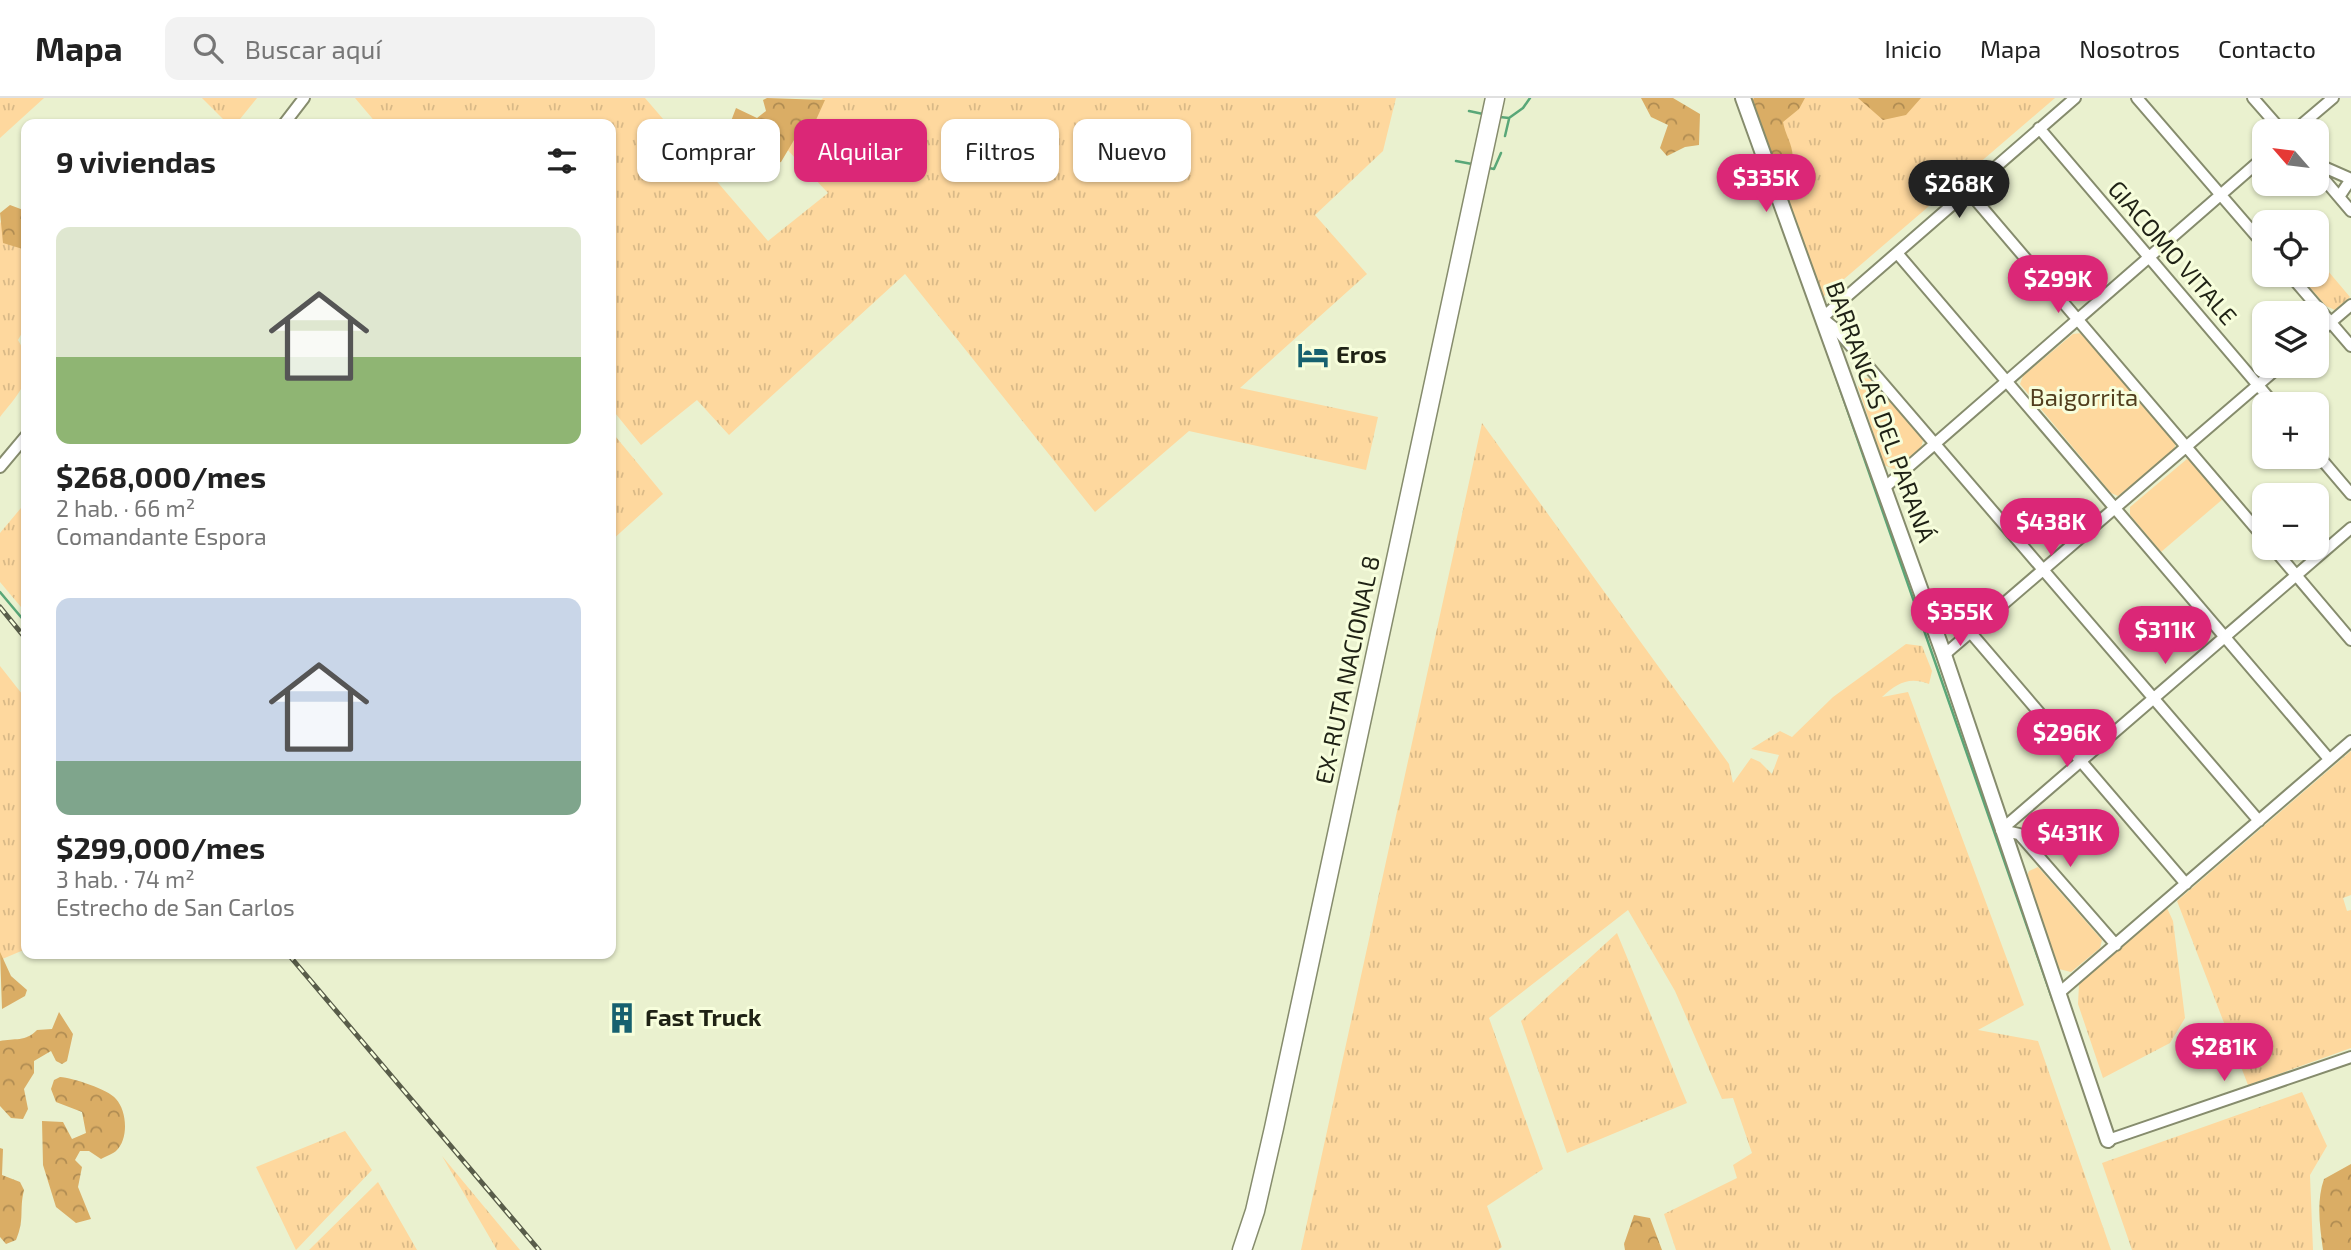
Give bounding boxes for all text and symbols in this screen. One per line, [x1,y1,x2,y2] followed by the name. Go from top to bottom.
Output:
[165,17,655,80] search box
[35,28,123,68] text: Mapa
[189,29,227,67] icon: search
[245,33,382,64] text: Buscar aquí
[1884,34,1942,63] text: Inicio
[1980,34,2041,63] text: Mapa
[2079,34,2180,63] text: Nosotros
[2218,34,2316,63] text: Contacto
[637,119,780,182] chip: Comprar
[794,119,927,182] chip: Alquilar
[941,119,1059,182] chip: Filtros
[1073,119,1191,182] chip: Nuevo
[2252,119,2329,196] north arrow
[2252,119,2329,560] map controls
[543,142,581,180] icon: filters
[56,143,216,179] text: 9 viviendas
[1717,155,1815,214] pin: $335K
[1910,160,2008,220] pin: $268K
[1733,163,1799,191] text: $335K
[1924,169,1994,197] text: $268K
[2103,174,2244,330] street label: GIACOMO VITALE
[2252,210,2329,287] button: locate
[2009,256,2107,315] pin: $299K
[2024,264,2092,292] text: $299K
[256,273,382,399] icon: home
[1821,277,1942,546] street label: BARRANCAS DEL PARANÁ
[2252,301,2329,378] button: layers
[1296,338,1330,372] hotel icon: Eros
[1336,339,1387,368] place label: Eros
[2030,382,2138,411] park label: Baigorrita
[2252,392,2329,469] button: +
[56,458,266,494] text: $268,000/mes
[2252,483,2329,560] button: −
[56,494,195,522] text: 2 hab. · 66 m²
[2002,498,2100,558] pin: $438K
[2016,507,2086,535] text: $438K
[56,522,267,550] text: Comandante Espora
[1308,553,1385,787] street label: EX-RUTA NACIONAL 8
[1911,588,2009,648] pin: $355K
[1927,597,1993,625] text: $355K
[2116,606,2214,666] pin: $311K
[2135,615,2195,643] text: $311K
[256,644,382,770] icon: home
[2018,710,2116,769] pin: $296K
[2033,718,2101,746] text: $296K
[2021,810,2119,869] pin: $431K
[2037,818,2103,846] text: $431K
[56,829,265,865] text: $299,000/mes
[56,865,195,893] text: 3 hab. · 74 m²
[56,893,295,921] text: Estrecho de San Carlos
[605,1001,639,1035] building icon: Fast Truck
[645,1002,762,1031] place label: Fast Truck
[2175,1024,2273,1083] pin: $281K
[2191,1032,2257,1060] text: $281K

